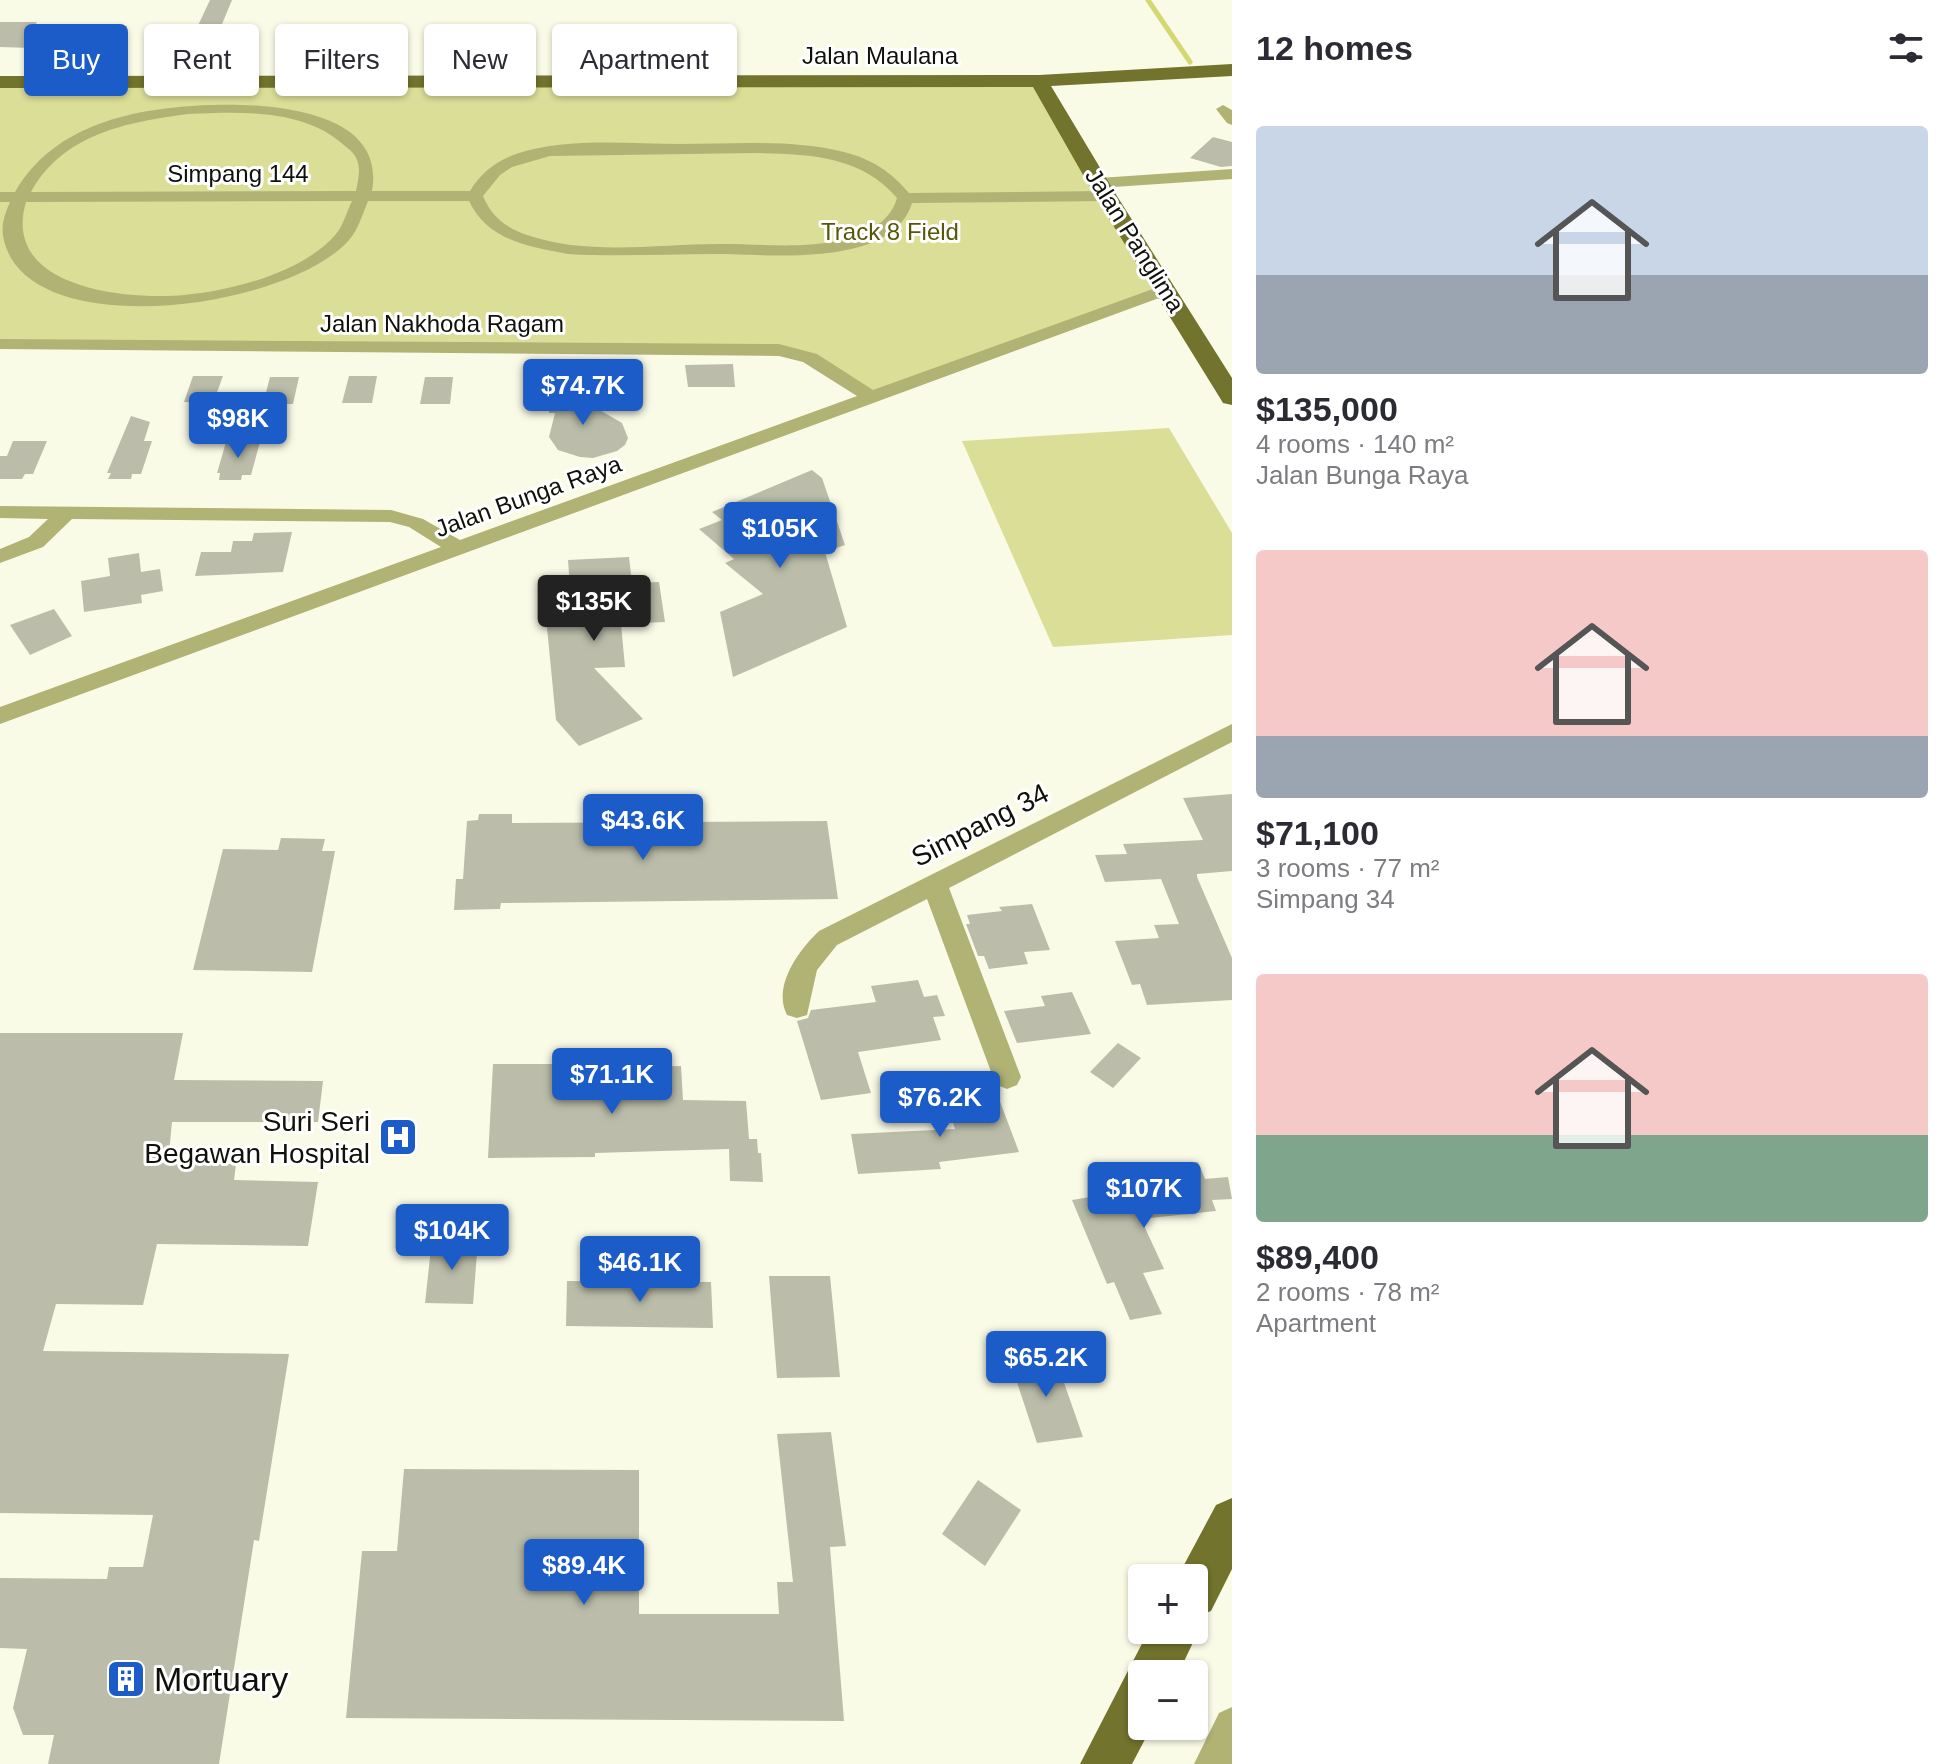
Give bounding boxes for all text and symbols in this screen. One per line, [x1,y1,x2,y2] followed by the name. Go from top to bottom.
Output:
[24,24,128,96] chip: Buy
[144,24,259,96] chip: Rent
[275,24,408,96] chip: Filters
[424,24,536,96] chip: New
[552,24,737,96] chip: Apartment
[1884,26,1928,70] icon: filters
[1256,29,1413,67] text: 12 homes
[802,42,959,69] street label: Jalan Maulana
[167,160,309,187] street label: Simpang 144
[1080,163,1190,317] street label: Jalan Panglima
[1520,178,1664,322] icon: home
[821,218,959,245] park label: Track 8 Field
[320,310,564,337] street label: Jalan Nakhoda Ragam
[518,359,648,427] pin: $74.7K
[541,370,625,400] text: $74.7K
[1256,390,1398,428] text: $135,000
[191,392,285,460] pin: $98K
[207,403,269,433] text: $98K
[1256,429,1454,459] text: 4 rooms · 140 m²
[431,450,625,542] street label: Jalan Bunga Raya
[1256,460,1468,490] text: Jalan Bunga Raya
[724,502,836,570] pin: $105K
[742,513,818,543] text: $105K
[538,575,650,643] pin: $135K
[556,586,632,616] text: $135K
[1520,602,1664,746] icon: home
[906,777,1054,873] street label: Simpang 34
[578,794,708,862] pin: $43.6K
[601,805,685,835] text: $43.6K
[1256,814,1379,852] text: $71,100
[1256,853,1440,883] text: 3 rooms · 77 m²
[1256,884,1395,914] text: Simpang 34
[1520,1026,1664,1170] icon: home
[547,1048,677,1116] pin: $71.1K
[570,1059,654,1089] text: $71.1K
[875,1071,1005,1139] pin: $76.2K
[898,1082,982,1112] text: $76.2K
[144,1106,370,1169] place label: Suri Seri Begawan Hospital
[377,1116,419,1158] hospital icon: Suri Seri Begawan Hospital
[1088,1162,1200,1230] pin: $107K
[1106,1173,1182,1203] text: $107K
[396,1204,508,1272] pin: $104K
[414,1215,490,1245] text: $104K
[575,1236,705,1304] pin: $46.1K
[1256,1238,1379,1276] text: $89,400
[598,1247,682,1277] text: $46.1K
[1256,1277,1440,1307] text: 2 rooms · 78 m²
[1256,1308,1376,1338] text: Apartment
[981,1331,1111,1399] pin: $65.2K
[1004,1342,1088,1372] text: $65.2K
[519,1539,649,1607] pin: $89.4K
[542,1550,626,1580] text: $89.4K
[1128,1564,1208,1740] map controls
[1128,1564,1208,1644] button: +
[105,1658,147,1700] building icon: Mortuary
[154,1660,288,1698] place label: Mortuary
[1128,1660,1208,1740] button: −

